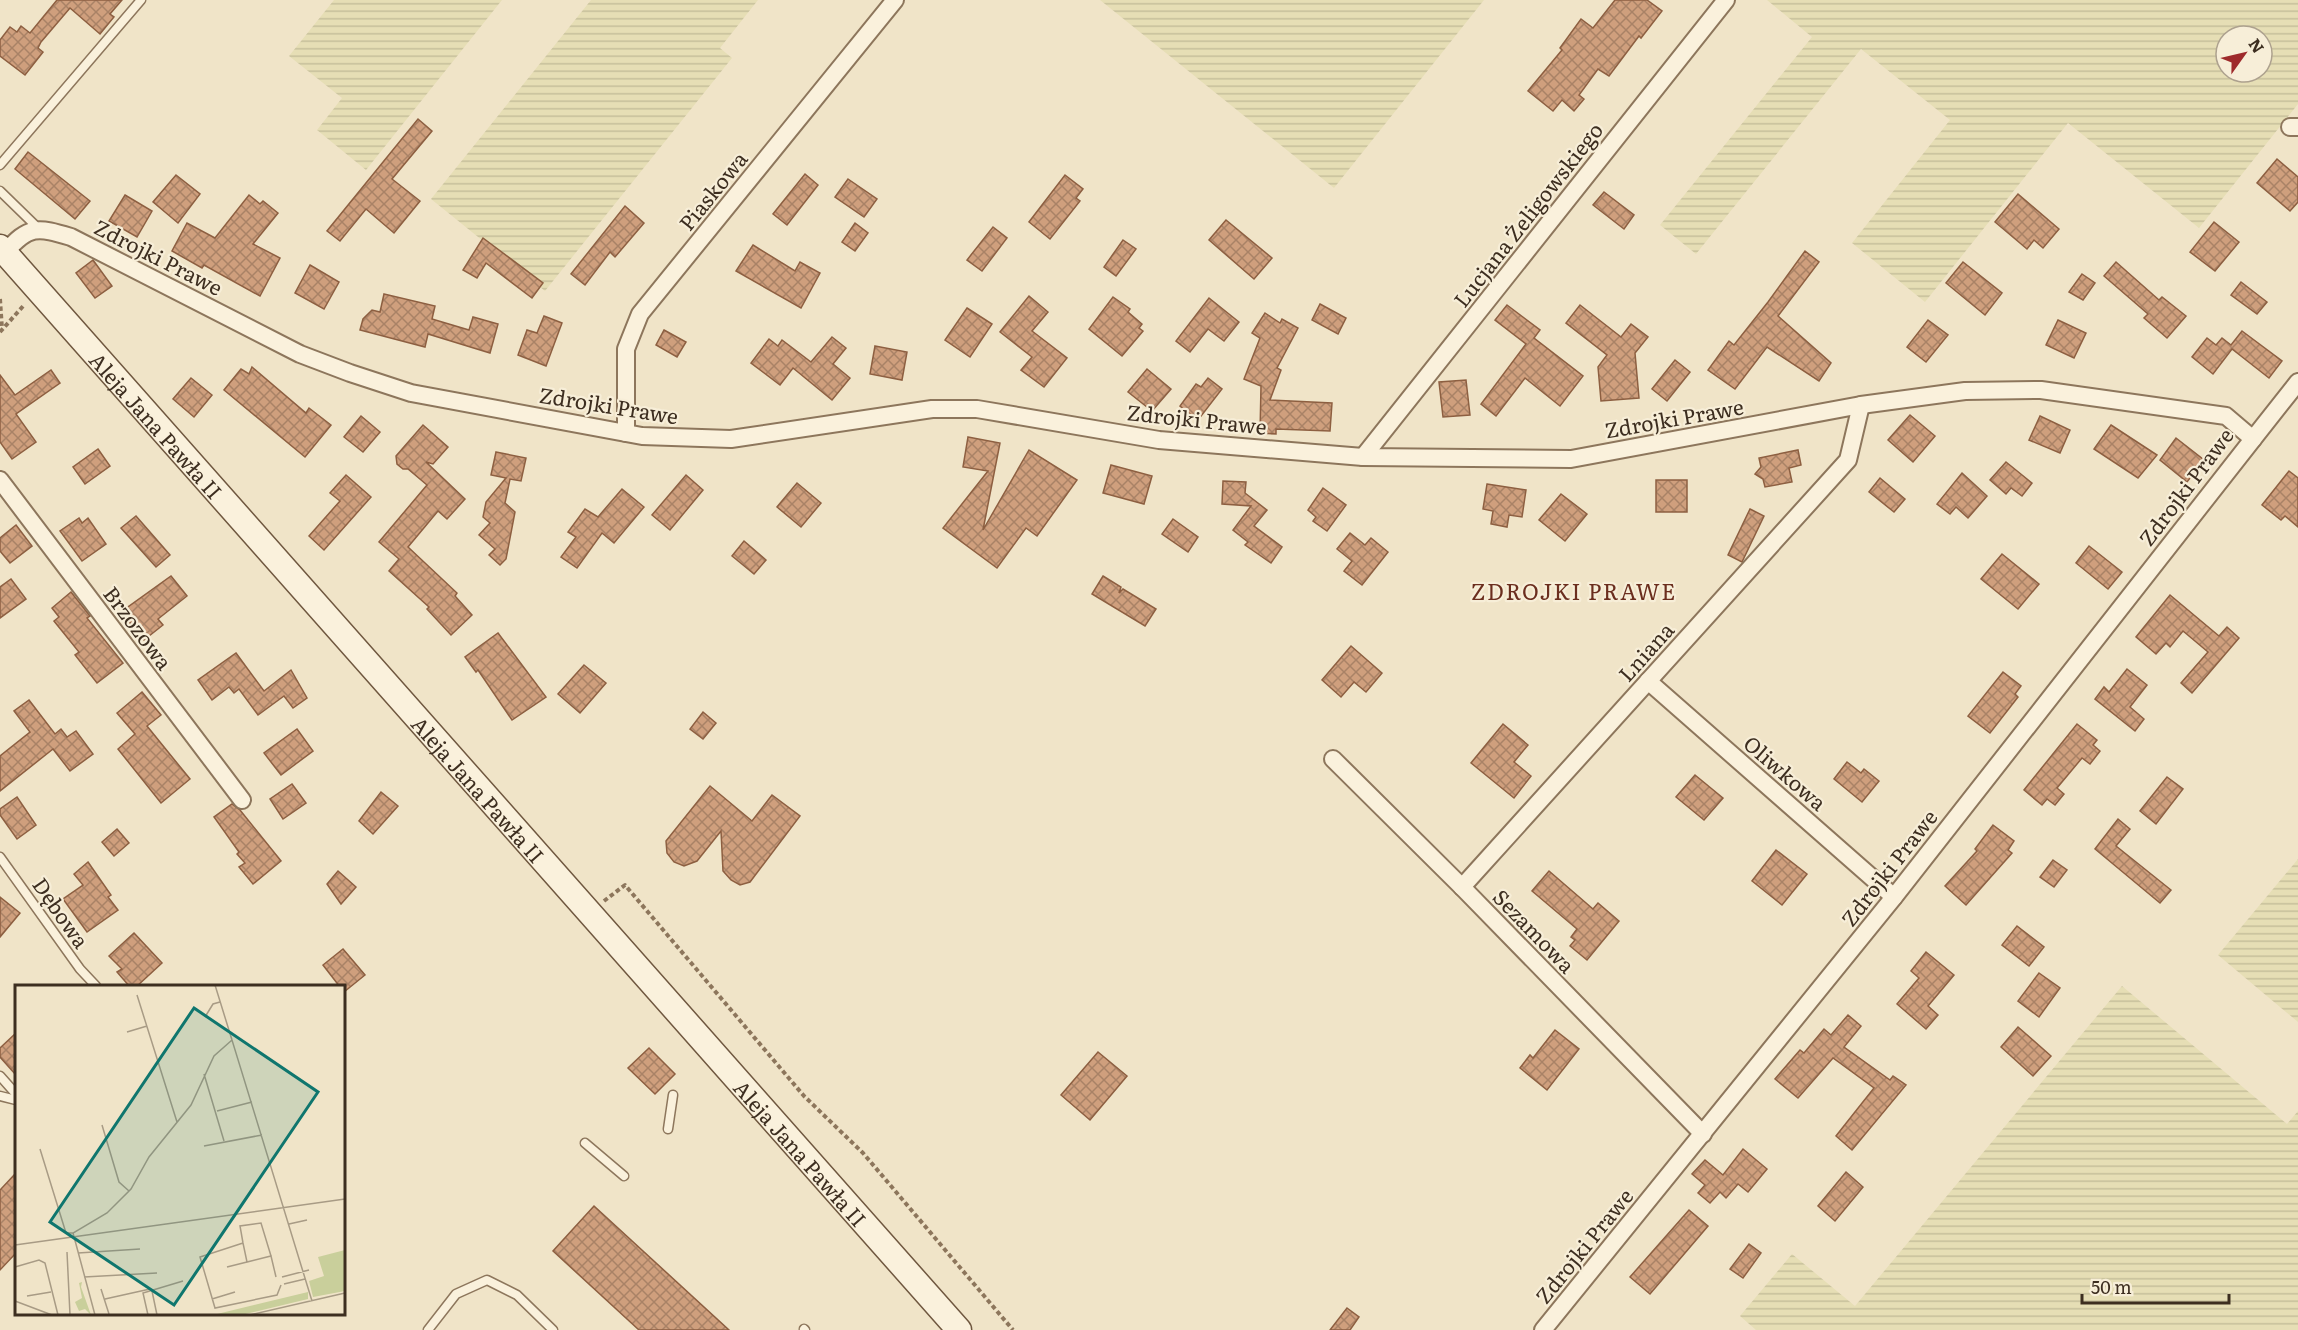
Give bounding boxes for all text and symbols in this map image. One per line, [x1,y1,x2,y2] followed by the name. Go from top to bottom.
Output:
[2214,24,2274,84] north arrow
[2244,33,2271,57] text: N
[1445,115,1609,313] street label: Lucjana Żeligowskiego
[670,143,754,236] street label: Piaskowa
[89,210,229,302] street label: Zdrojki Prawe
[84,344,231,505] street label: Aleja Jana Pawła II
[537,378,681,430] street label: Zdrojki Prawe
[1602,390,1746,444] street label: Zdrojki Prawe
[1126,395,1269,441] street label: Zdrojki Prawe
[2130,421,2240,551] street label: Zdrojki Prawe
[1471,574,1677,607] district label: ZDROJKI PRAWE
[97,579,181,676] street label: Brzozowa
[1610,614,1681,688] street label: Lniana
[406,708,553,869] street label: Aleja Jana Pawła II
[1738,727,1835,817] street label: Oliwkowa
[1833,802,1943,932] street label: Zdrojki Prawe
[26,870,98,954] street label: Dębowa
[1487,881,1583,979] street label: Sezamowa
[15,985,345,1315] inset map
[728,1072,875,1232] street label: Aleja Jana Pawła II
[1527,1181,1639,1309] street label: Zdrojki Prawe
[2082,1267,2229,1305] scale bar
[2091,1273,2132,1300] text: 50 m

